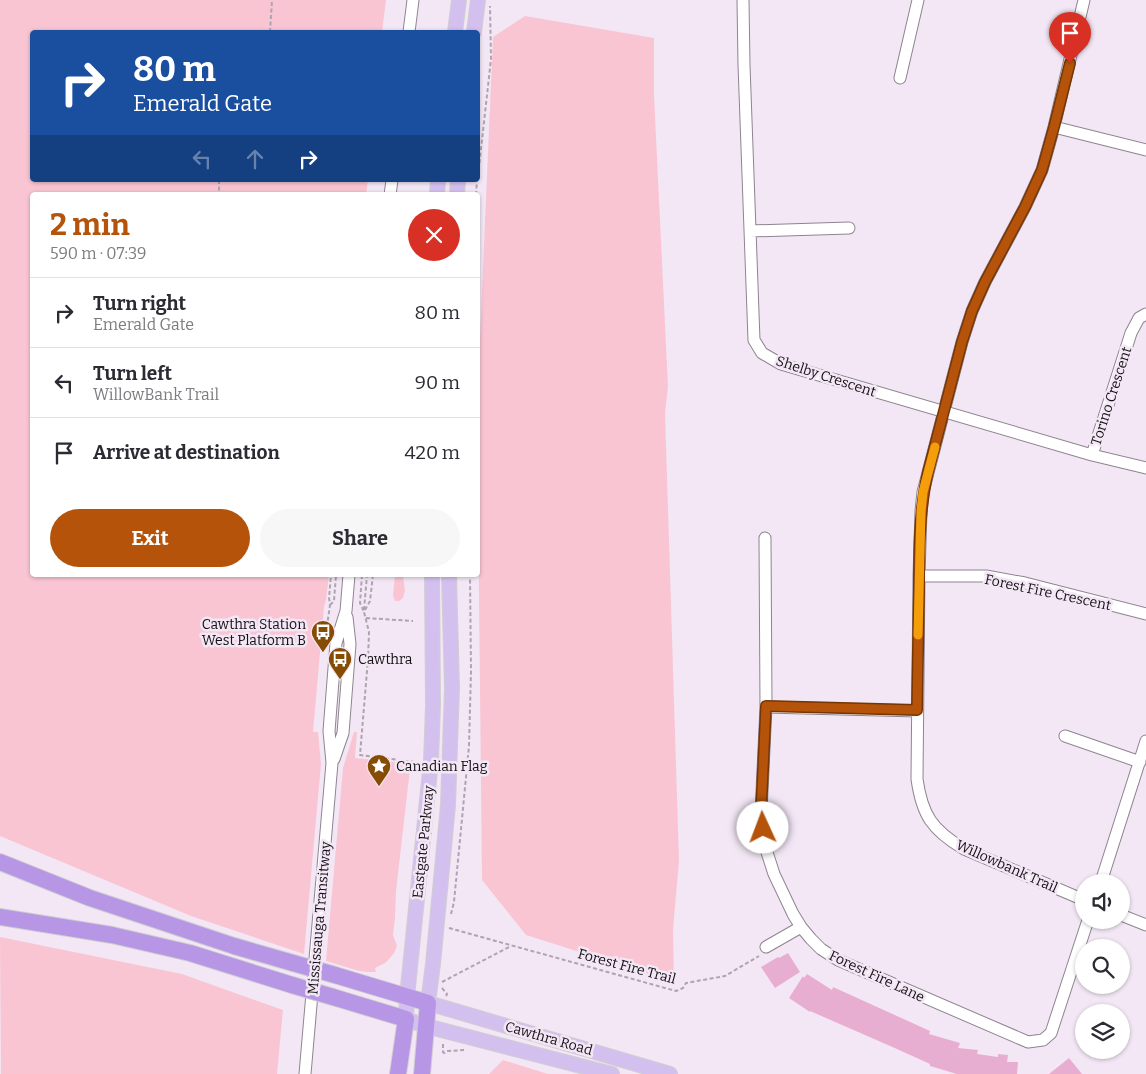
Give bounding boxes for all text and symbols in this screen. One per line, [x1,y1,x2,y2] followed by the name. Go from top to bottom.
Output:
[1049,12,1091,63] pin
[1056,19,1084,47] icon: arrive
[133,48,216,90] text: 80 m
[50,50,115,115] icon: right
[133,90,272,117] text: Emerald Gate
[188,145,216,173] icon: left
[241,145,269,173] icon: ahead
[294,145,322,173] icon: right
[50,207,130,243] text: 2 min
[408,209,460,261] button: close
[50,244,146,263] text: 590 m · 07:39
[93,292,186,315] text: Turn right
[50,299,78,327] icon: right
[414,301,460,324] text: 80 m
[93,315,194,334] text: Emerald Gate
[1088,345,1135,448] street label: Torino Crescent
[774,352,878,401] street label: Shelby Crescent
[93,362,172,385] text: Turn left
[50,369,78,397] icon: left
[415,371,460,394] text: 90 m
[93,385,219,404] text: WillowBank Trail
[50,439,78,467] icon: arrive
[93,441,280,464] text: Arrive at destination
[404,441,460,464] text: 420 m
[50,509,250,567] button: Exit
[260,509,460,567] button: Share
[983,571,1113,614] street label: Forest Fire Crescent
[202,616,306,649] place label: Cawthra Station West Platform B
[310,619,336,653] bus stop icon: Cawthra Station West Platform B
[327,646,353,680] bus stop icon: Cawthra
[358,651,413,668] place label: Cawthra
[366,753,392,787] place icon: Canadian Flag
[396,758,488,775] place label: Canadian Flag
[409,784,438,899] street label: Eastgate Parkway
[736,801,788,853] position arrow
[953,836,1060,897] street label: Willowbank Trail
[304,840,335,995] street label: Mississauga Transitway
[1075,874,1130,1059] map controls
[1075,874,1130,929] button: sound
[1075,939,1130,994] button: search
[576,945,678,988] street label: Forest Fire Trail
[826,947,927,1006] street label: Forest Fire Lane
[1075,1004,1130,1059] button: layers
[503,1018,595,1059] street label: Cawthra Road

